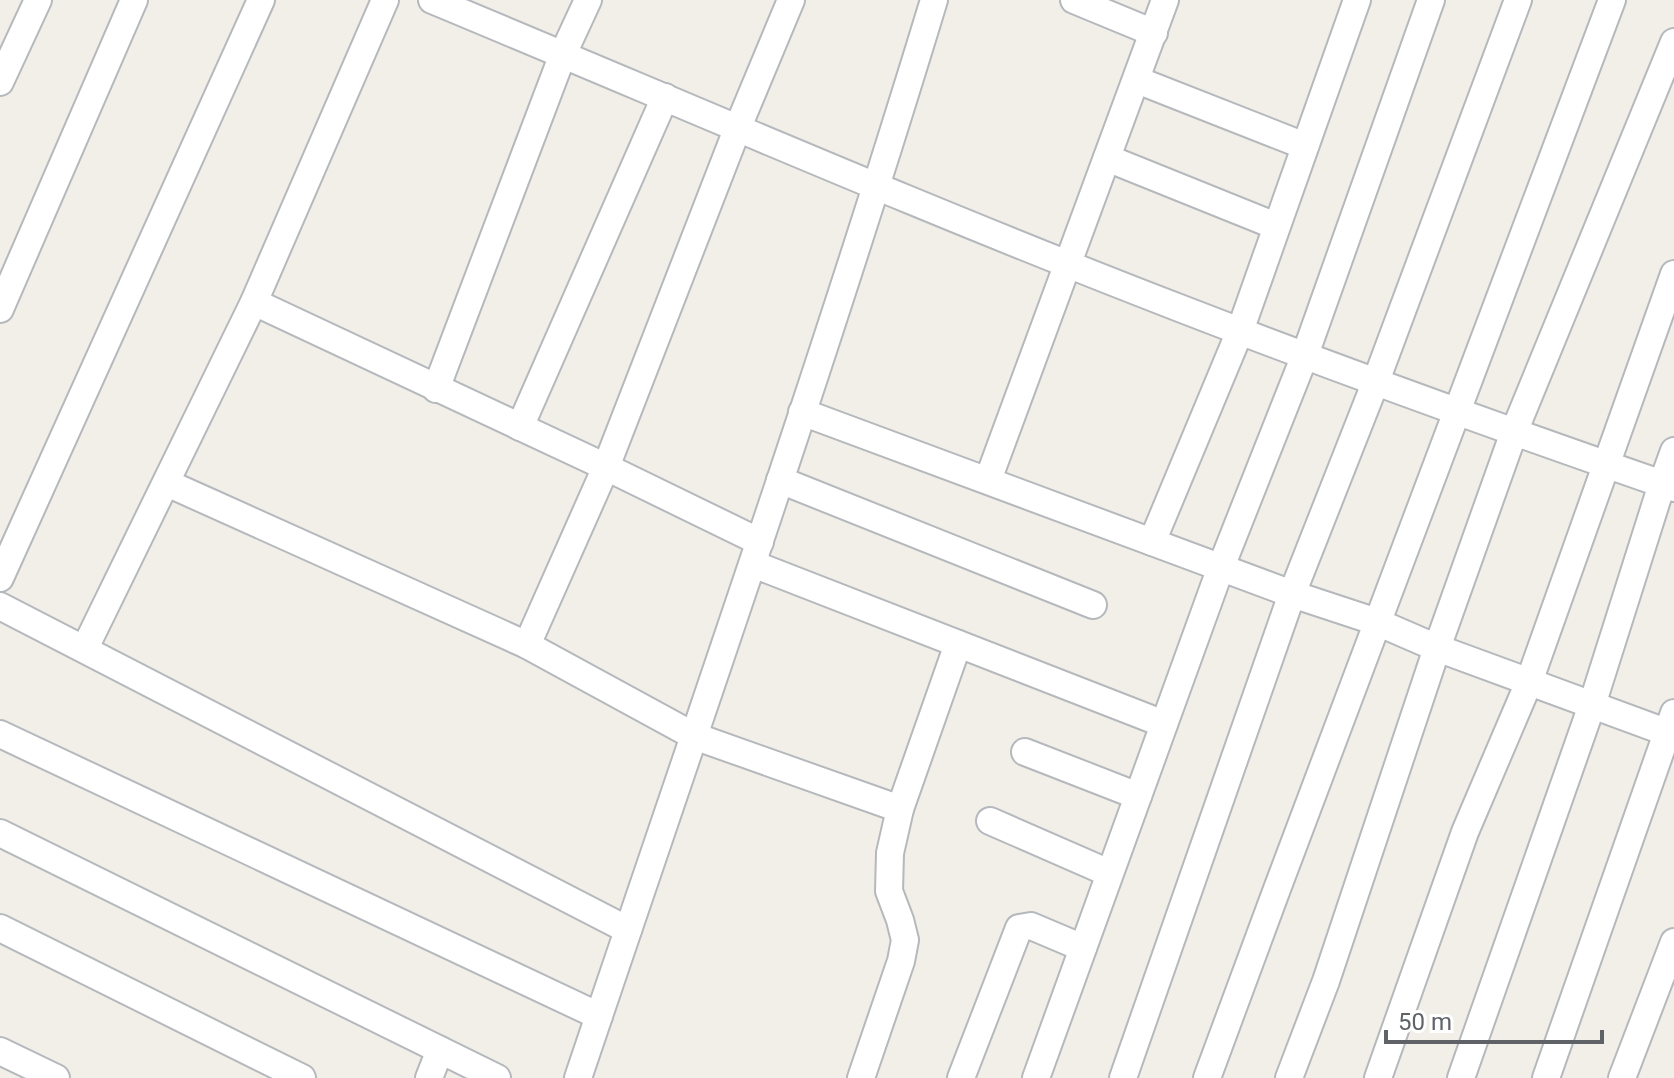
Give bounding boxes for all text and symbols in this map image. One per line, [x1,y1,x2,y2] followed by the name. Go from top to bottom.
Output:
[1386,994,1602,1044] scale bar
[1398,1008,1452,1036] text: 50 m

